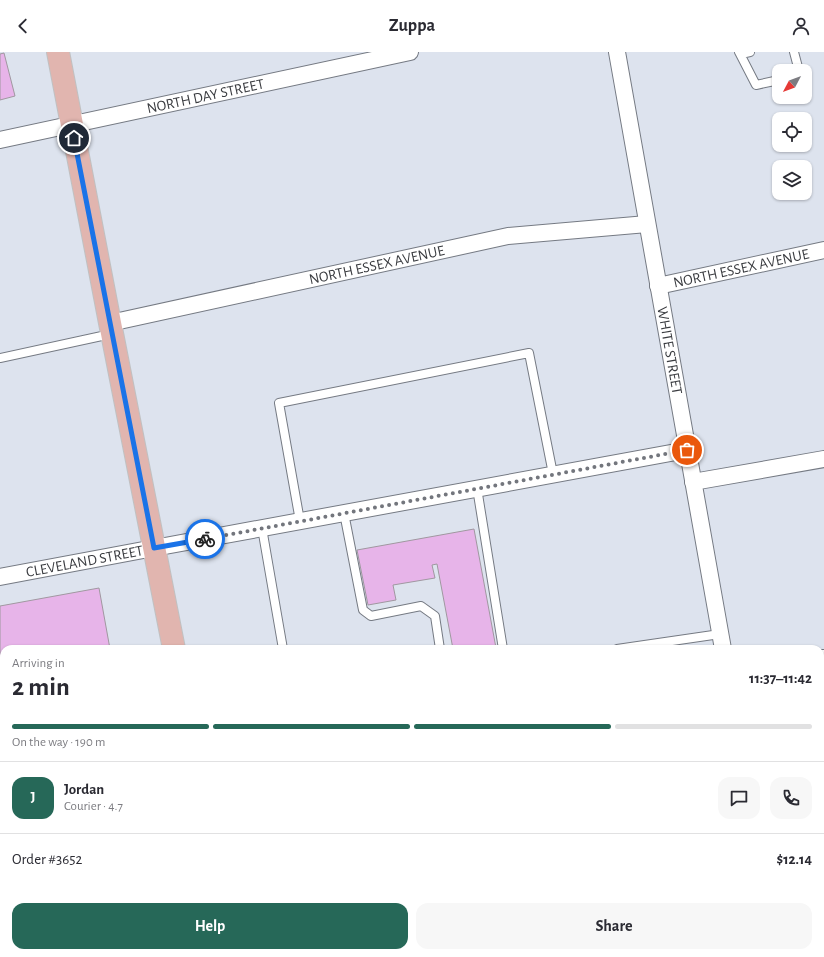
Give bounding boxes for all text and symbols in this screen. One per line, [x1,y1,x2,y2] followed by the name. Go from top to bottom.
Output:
[12,15,34,37] icon: back
[790,15,812,37] icon: person
[389,17,435,35] text: Zuppa
[772,64,812,104] north arrow
[772,64,812,200] map controls
[145,76,266,116] street label: NORTH DAY STREET
[772,112,812,152] button: locate
[57,121,91,155] pin
[63,127,85,149] icon: home
[772,160,812,200] button: layers
[307,243,446,287] street label: NORTH ESSEX AVENUE
[672,246,810,290] street label: NORTH ESSEX AVENUE
[655,305,685,396] street label: WHITE STREET
[670,433,704,467] pin
[676,439,698,461] icon: bag
[185,519,225,559] courier
[194,528,216,550] icon: bike
[25,543,145,579] street label: CLEVELAND STREET
[12,657,65,670] text: Arriving in
[749,671,812,686] text: 11:37–11:42
[12,674,70,700] text: 2 min
[12,736,105,749] text: On the way · 190 m
[718,777,760,819] button: chat
[770,777,812,819] button: phone
[64,782,104,797] text: Jordan
[30,790,36,805] text: J
[64,800,123,813] text: Courier · 4.7
[12,852,82,867] text: Order #3652
[776,852,812,867] text: $12.14
[12,903,408,949] button: Help
[416,903,812,949] button: Share

